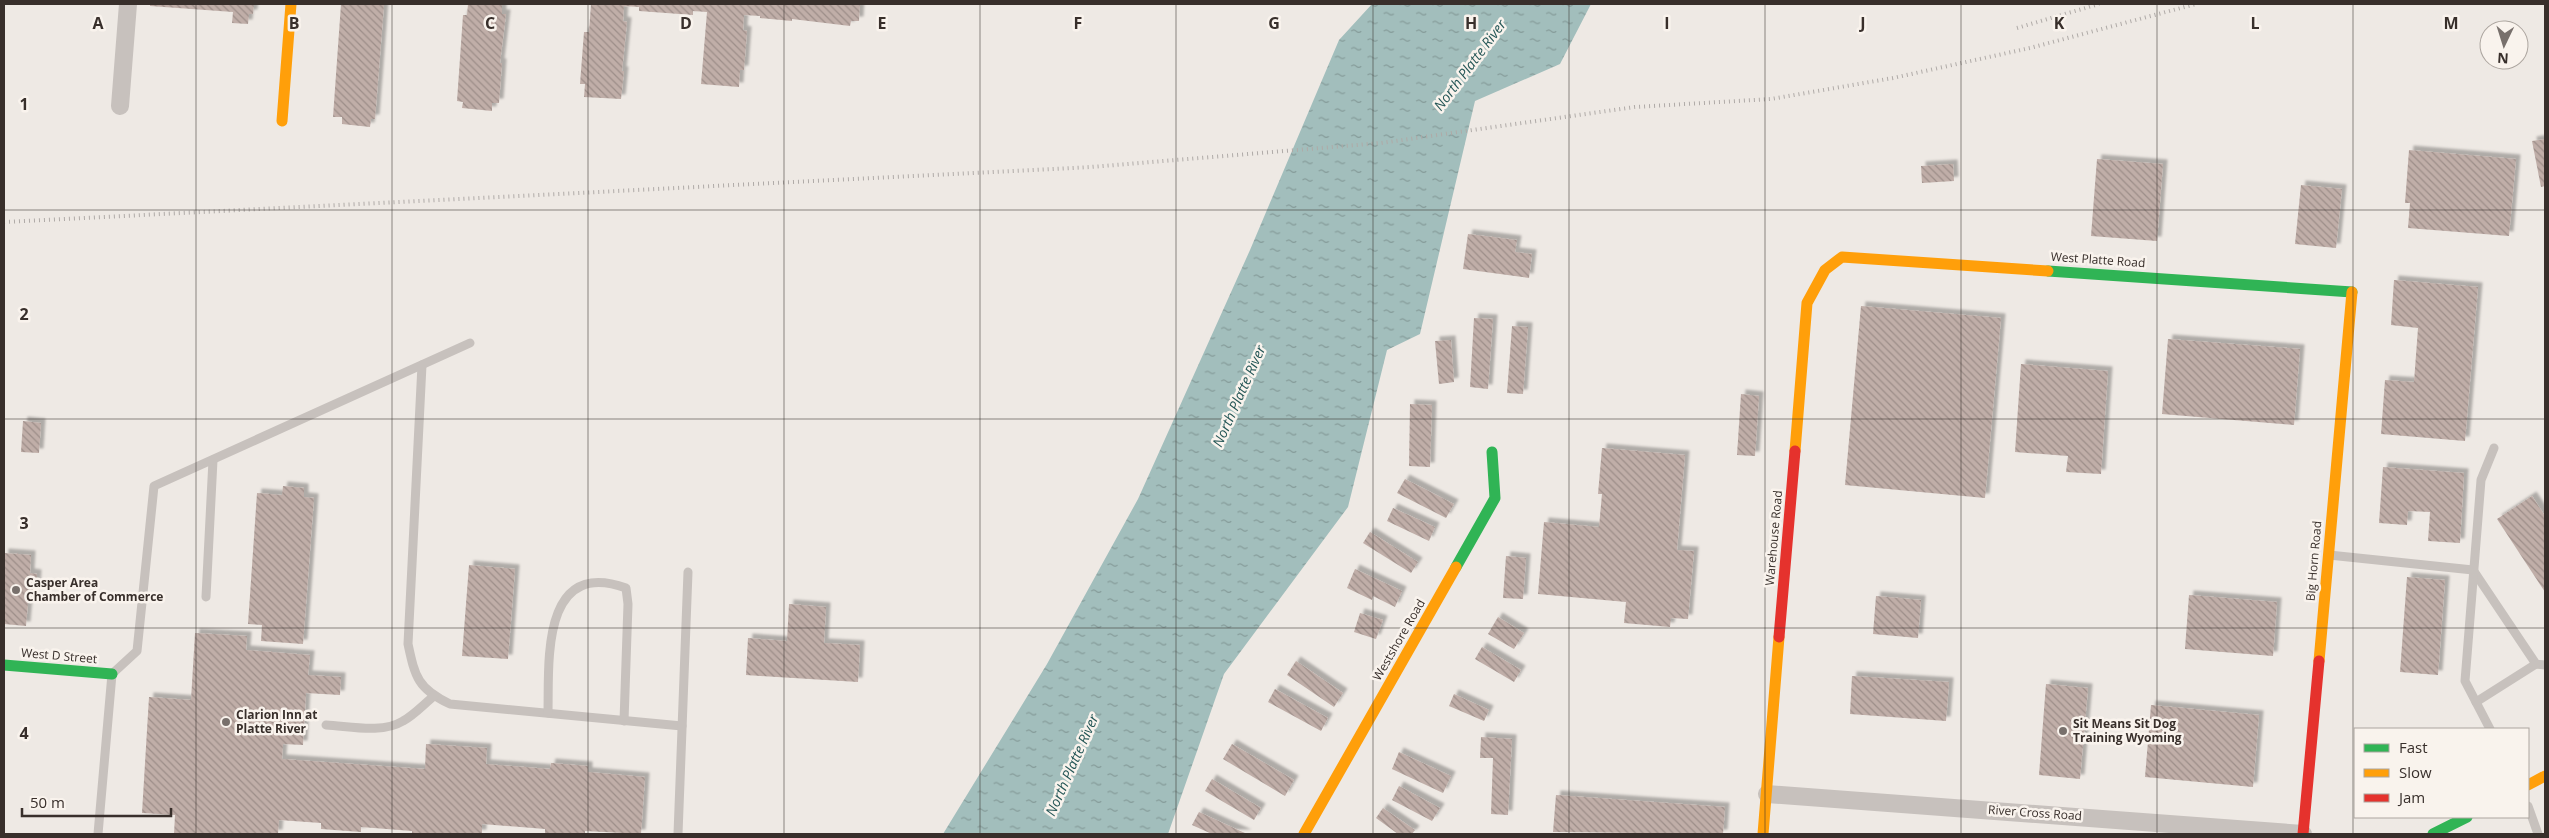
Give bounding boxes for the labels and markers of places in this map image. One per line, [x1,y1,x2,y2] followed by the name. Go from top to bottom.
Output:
[26,574,163,605] place label: Casper Area Chamber of Commerce
[10,584,22,596] marker: Casper Area Chamber of Commerce
[236,706,317,737] place label: Clarion Inn at Platte River
[2073,715,2182,746] place label: Sit Means Sit Dog Training Wyoming
[220,716,232,728] marker: Clarion Inn at Platte River
[2057,725,2069,737] marker: Sit Means Sit Dog Training Wyoming

